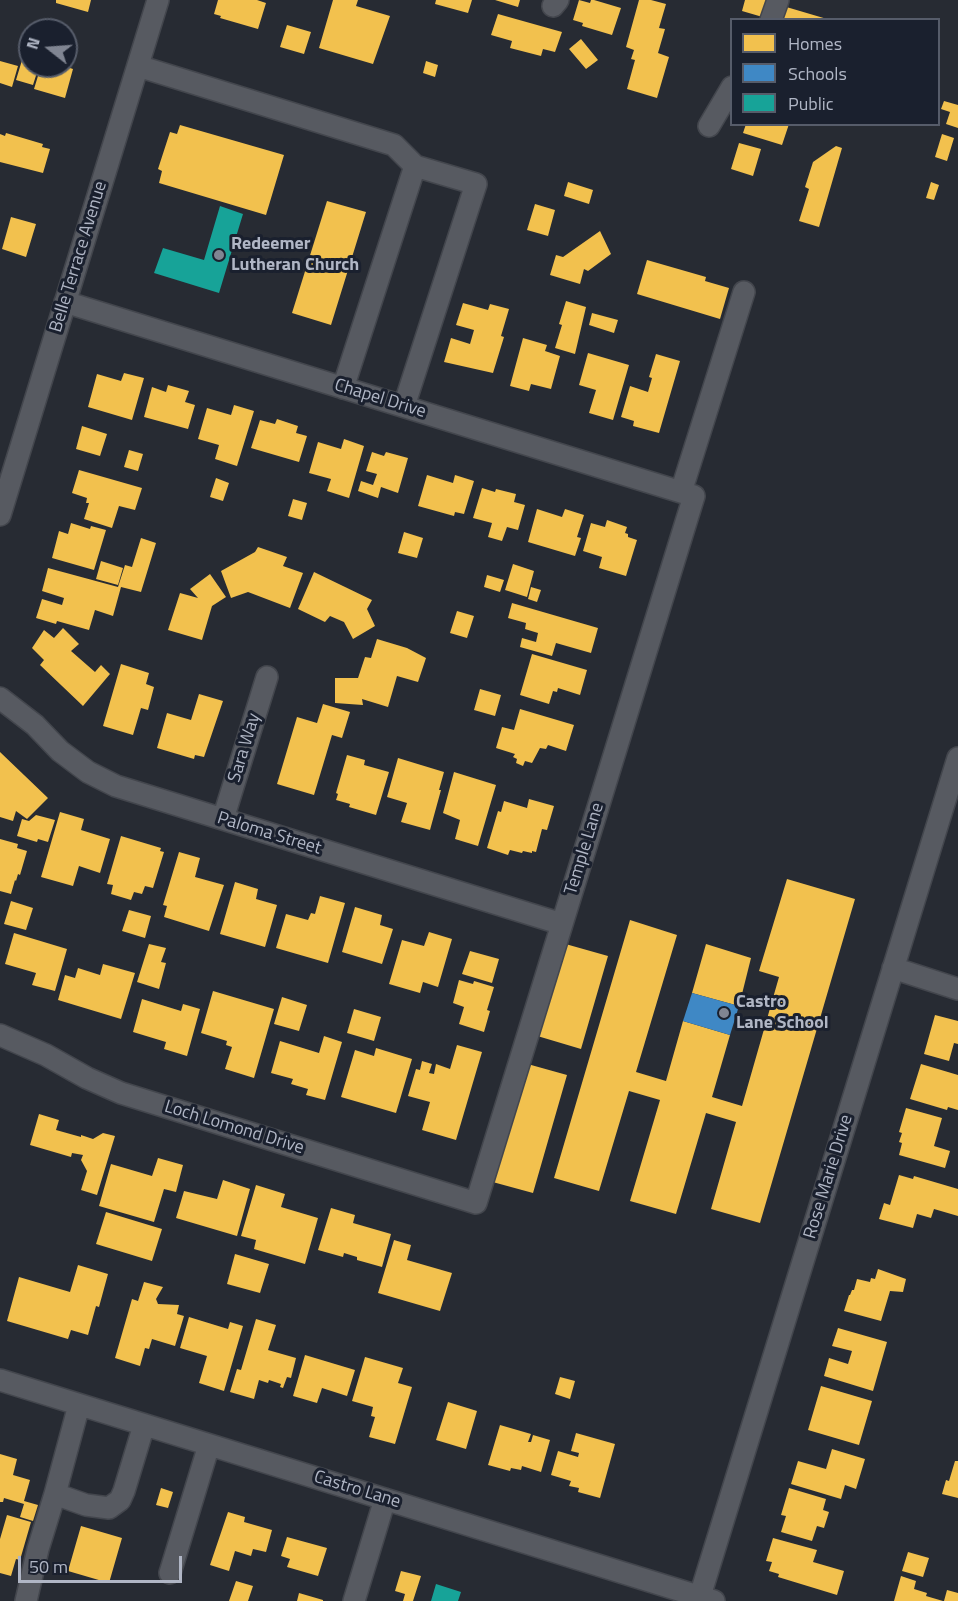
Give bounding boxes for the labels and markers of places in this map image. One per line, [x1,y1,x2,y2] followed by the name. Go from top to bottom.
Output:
[231,234,359,276] place label: Redeemer Lutheran Church
[212,248,226,262] marker: Redeemer Lutheran Church
[736,992,829,1034] place label: Castro Lane School
[717,1006,731,1020] marker: Castro Lane School

